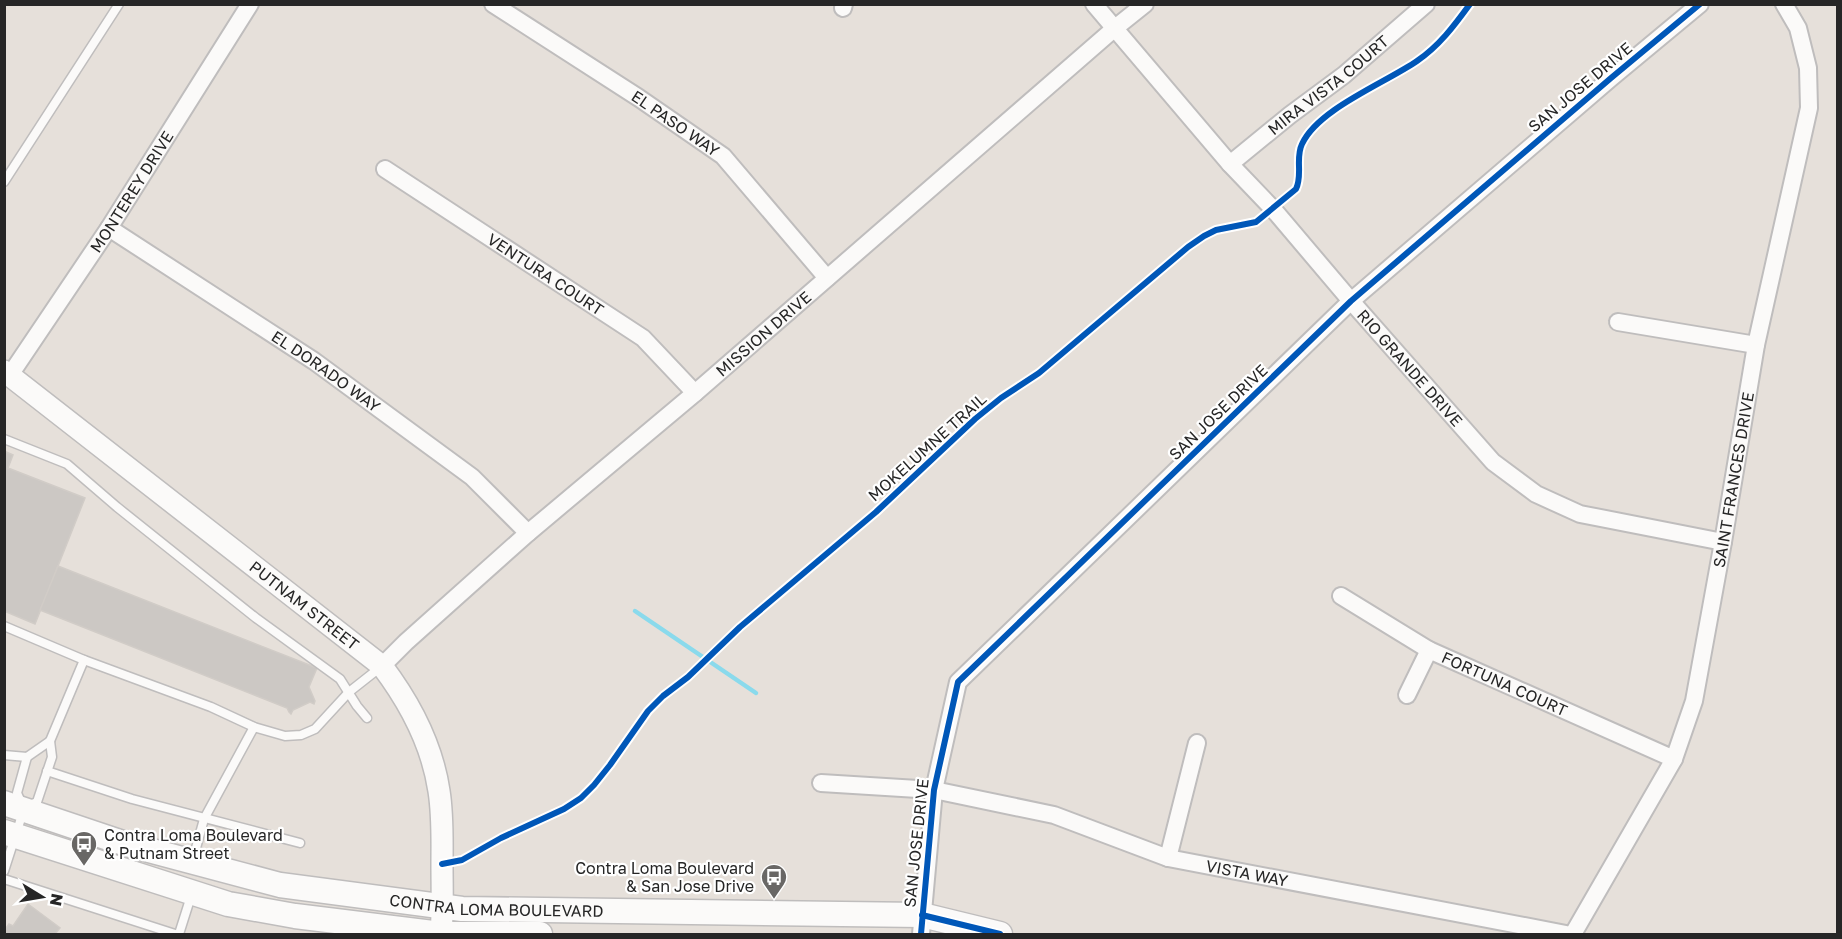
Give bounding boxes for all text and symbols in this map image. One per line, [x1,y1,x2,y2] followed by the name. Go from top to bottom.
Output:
[1264,31,1393,139] street label: MIRA VISTA COURT
[1524,38,1636,136] street label: SAN JOSE DRIVE
[628,86,724,161] street label: EL PASO WAY
[85,127,178,256] street label: MONTEREY DRIVE
[484,229,608,320] street label: VENTURA COURT
[711,287,815,381] street label: MISSION DRIVE
[1353,305,1467,431] street label: RIO GRANDE DRIVE
[268,326,385,417] street label: EL DORADO WAY
[1165,360,1271,464] street label: SAN JOSE DRIVE
[864,389,990,505] street label: MOKELUMNE TRAIL
[1709,391,1758,569] street label: SAINT FRANCES DRIVE
[246,557,363,654] street label: PUTNAM STREET
[1439,647,1571,720] street label: FORTUNA COURT
[899,778,933,908] street label: SAN JOSE DRIVE
[104,825,283,863] place label: Contra Loma Boulevard & Putnam Street
[69,829,99,867] bus stop icon: Contra Loma Boulevard & Putnam Street
[1204,855,1290,891] street label: VISTA WAY
[575,858,754,896] place label: Contra Loma Boulevard & San Jose Drive
[759,862,789,900] bus stop icon: Contra Loma Boulevard & San Jose Drive
[12,867,72,927] north arrow
[388,890,604,921] street label: CONTRA LOMA BOULEVARD
[46,892,68,908] text: N

